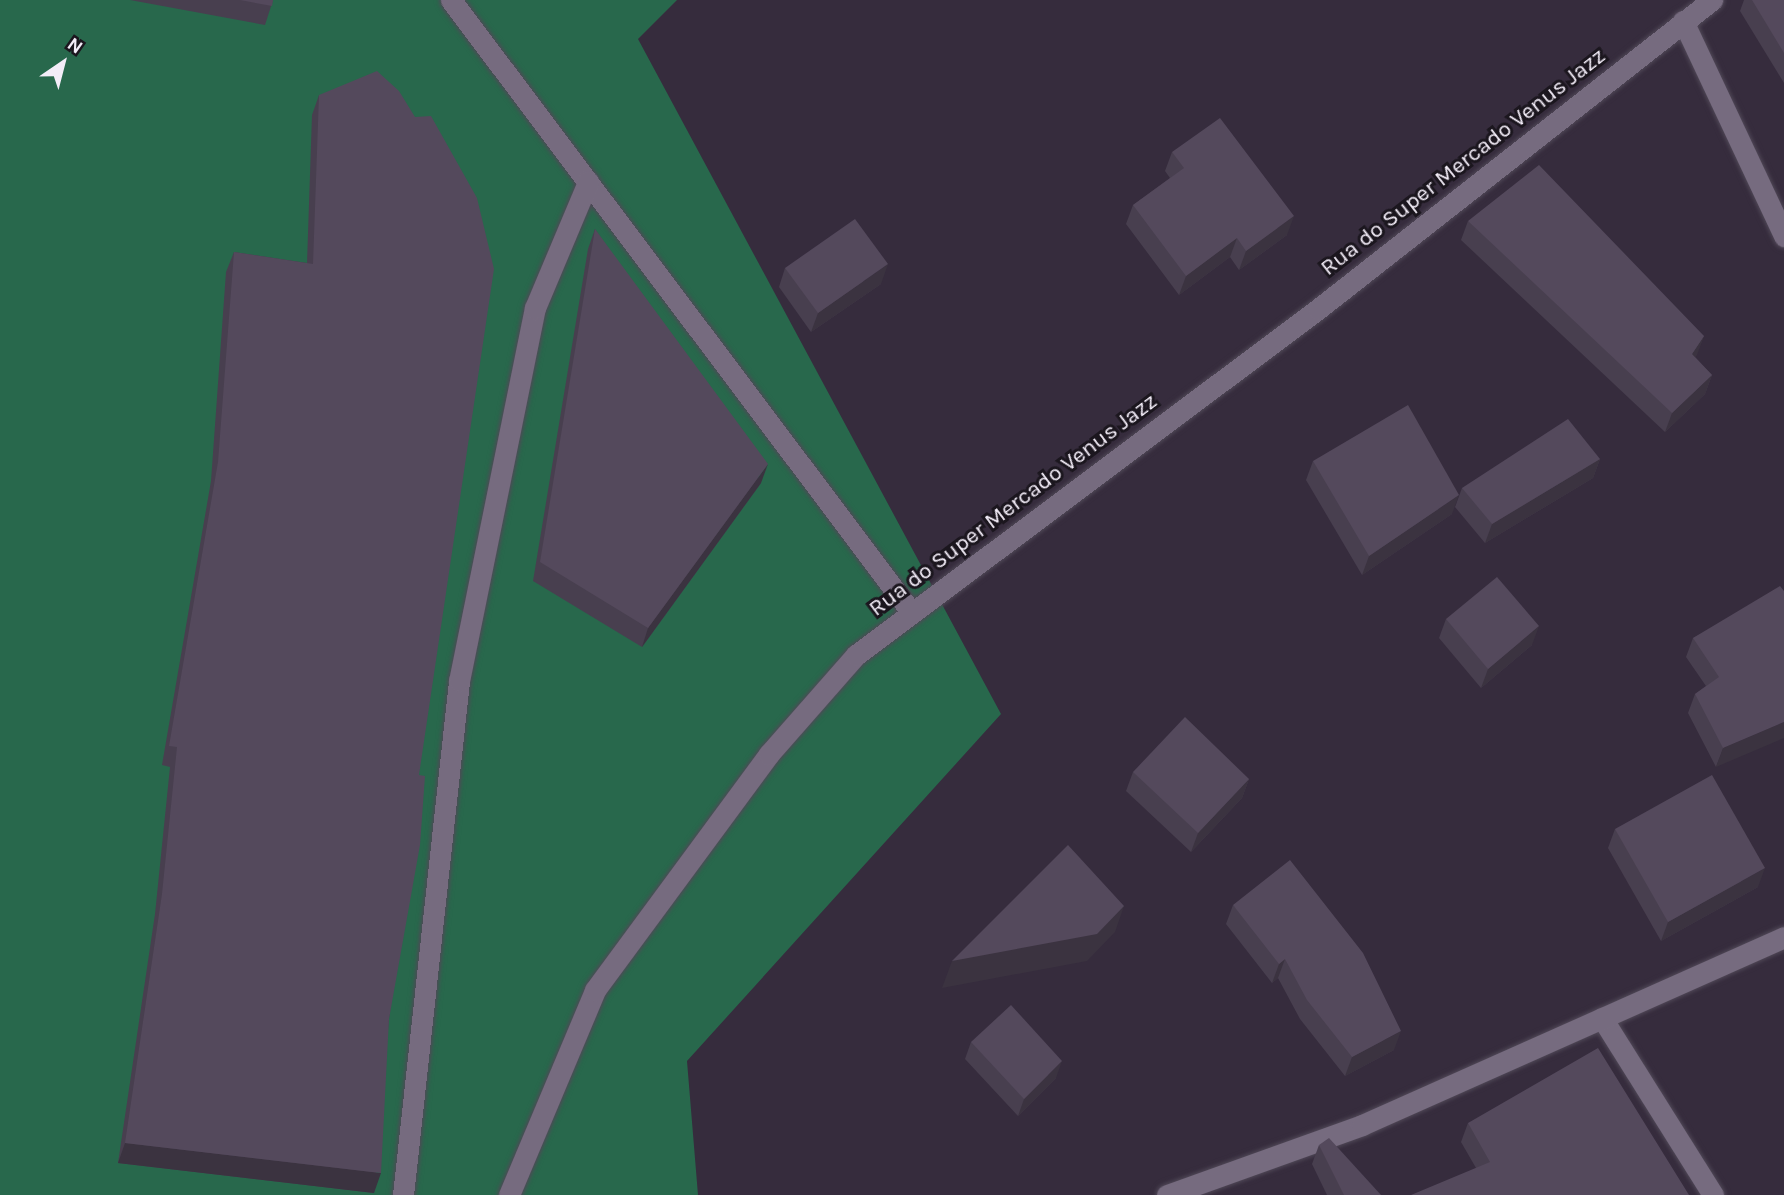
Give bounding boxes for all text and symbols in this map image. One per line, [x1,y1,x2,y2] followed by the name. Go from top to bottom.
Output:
[28,28,98,98] north arrow
[63,33,87,59] text: N
[1315,42,1611,282] street label: Rua do Super Mercado Venus Jazz
[864,388,1162,622] street label: Rua do Super Mercado Venus Jazz

